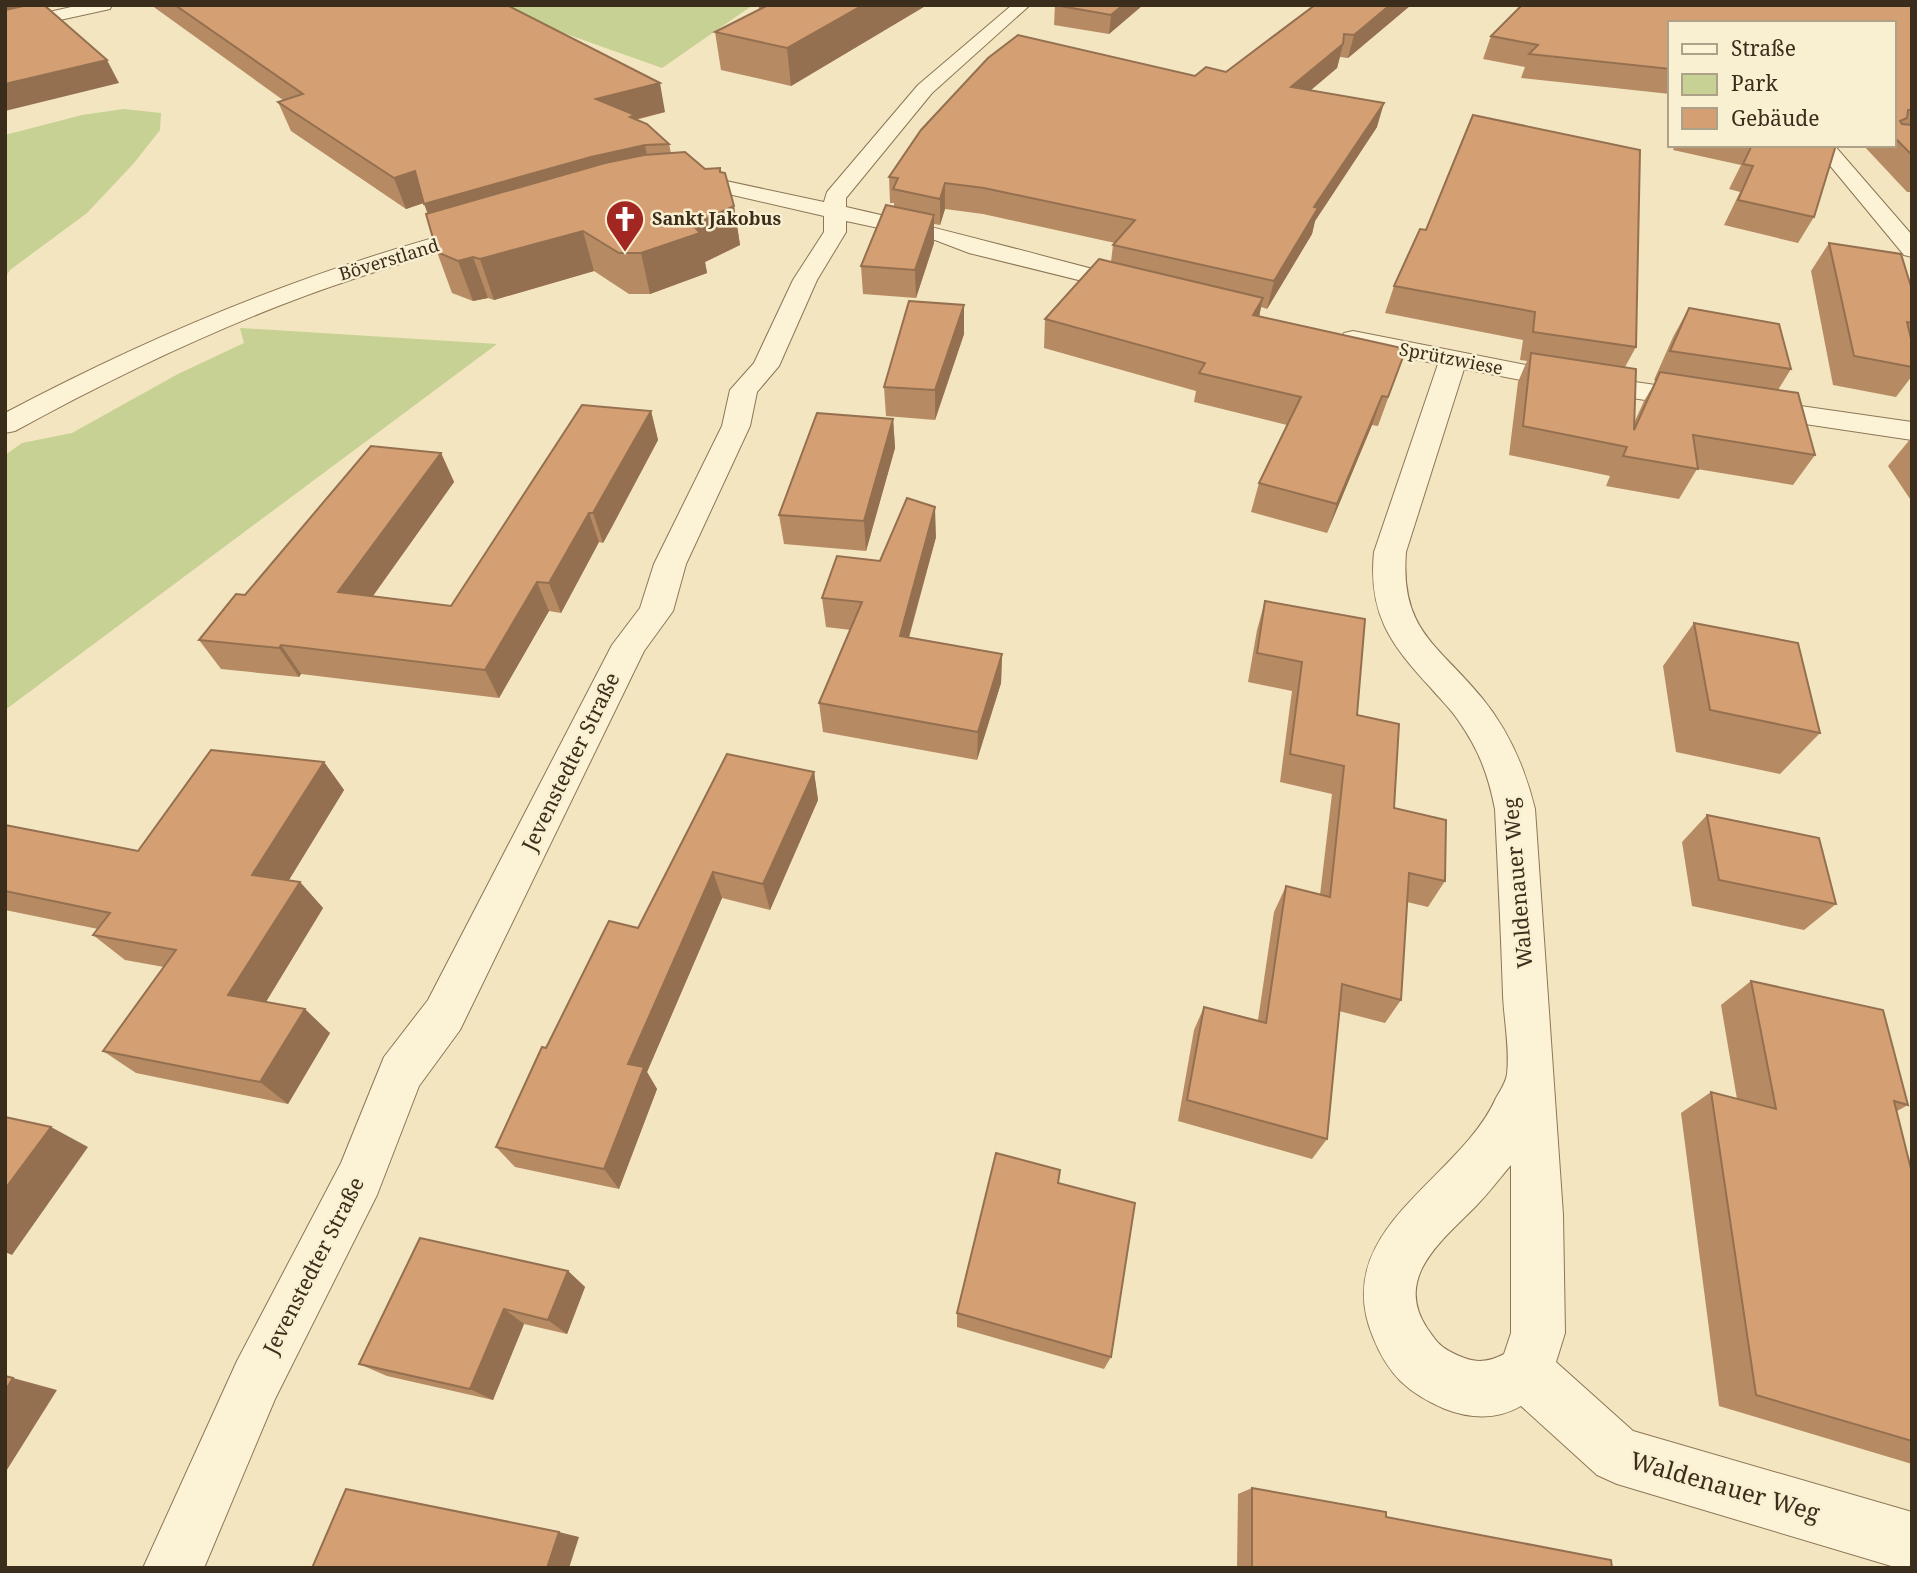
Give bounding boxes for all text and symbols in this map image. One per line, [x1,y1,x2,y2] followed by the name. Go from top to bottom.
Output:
[1668,21,1896,147] legend
[1731,34,1796,62] text: Straße
[1731,69,1778,97] text: Park
[1731,104,1819,132] text: Gebäude
[604,198,646,253] church icon: Sankt Jakobus
[652,206,781,230] place label: Sankt Jakobus
[336,232,442,286] street label: Böverstland
[1397,336,1505,380] street label: Sprützwiese
[514,668,626,856] street label: Jevenstedter Straße
[1496,796,1538,970] street label: Waldenauer Weg
[256,1172,370,1360] street label: Jevenstedter Straße
[1627,1443,1824,1528] street label: Waldenauer Weg

